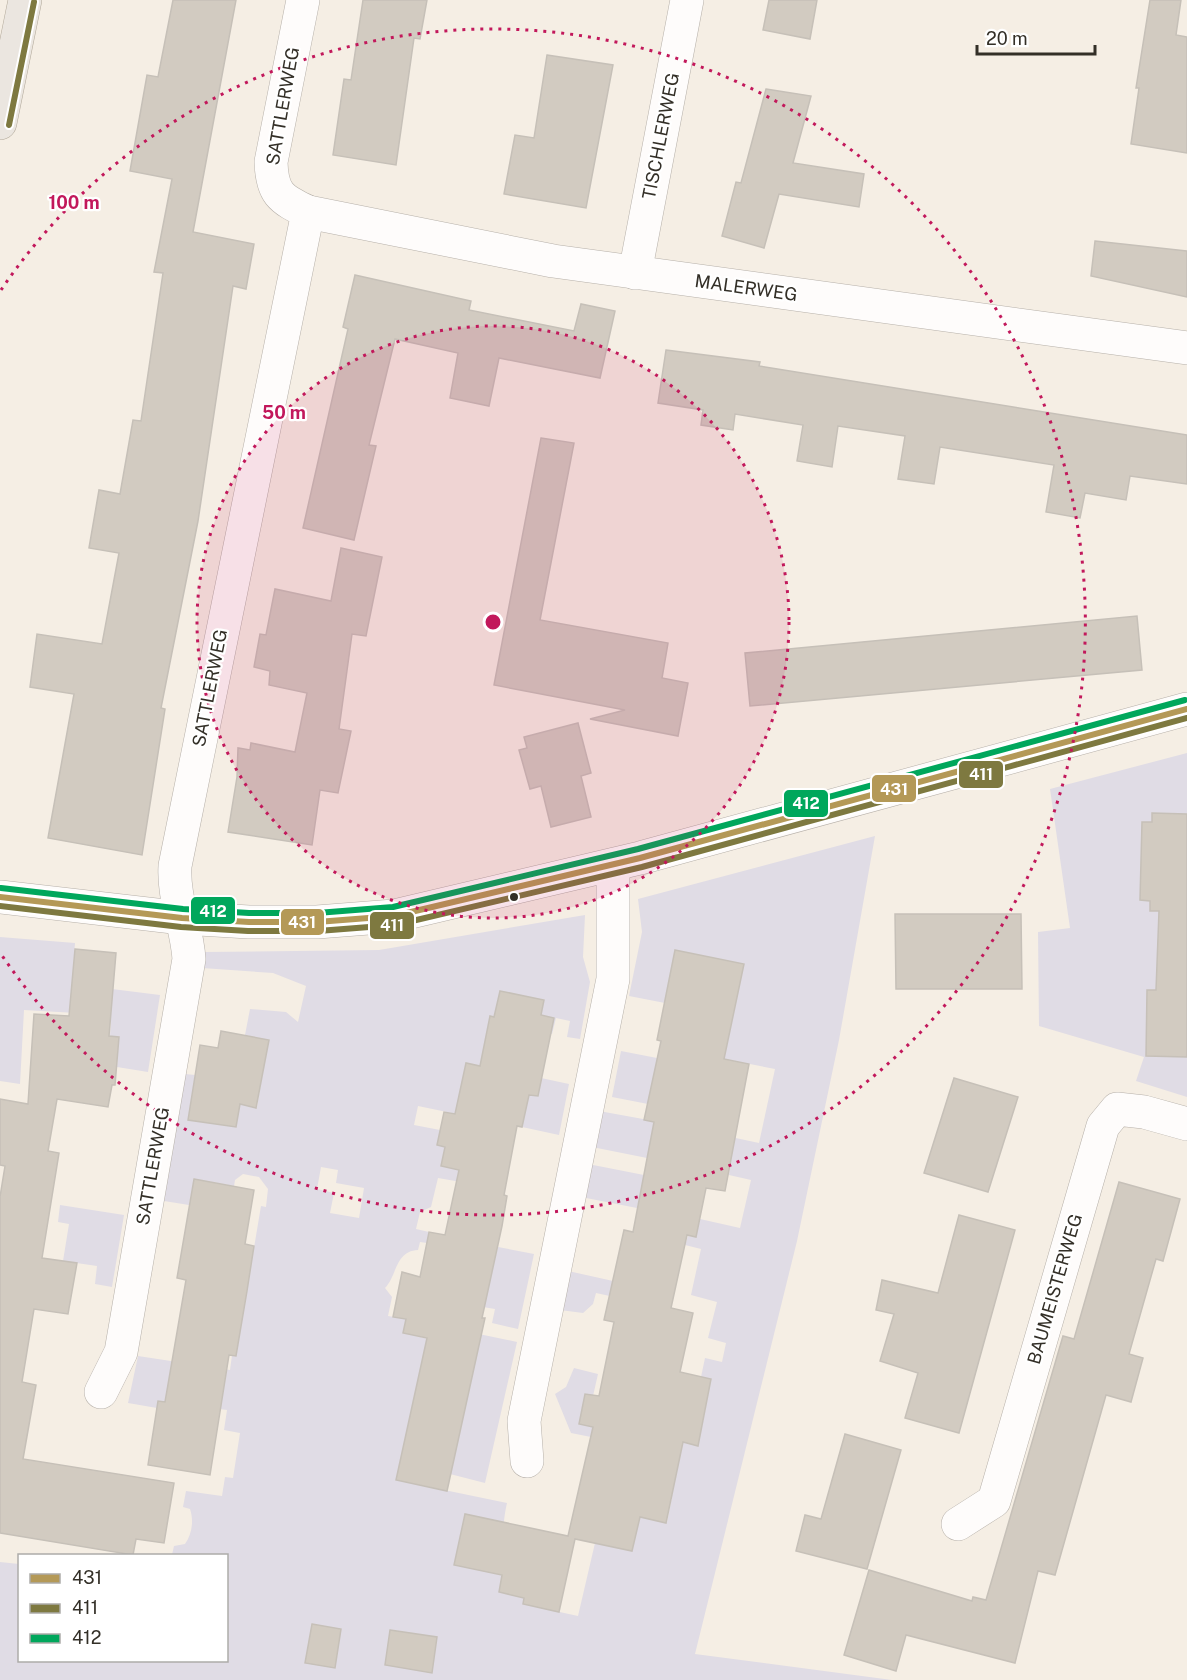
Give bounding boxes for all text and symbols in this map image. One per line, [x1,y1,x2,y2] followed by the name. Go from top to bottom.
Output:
[977,18,1096,56] scale bar
[986,28,1028,49] text: 20 m
[262,45,303,167] street label: SATTLERWEG
[638,71,683,201] street label: TISCHLERWEG
[48,192,100,213] text: 100 m
[693,270,799,305] street label: MALERWEG
[262,402,306,423] text: 50 m
[483,612,503,632] centre of rings
[188,627,231,749] street label: SATTLERWEG
[958,760,1004,789] line badge: 411
[969,765,993,784] text: 411
[871,774,917,803] line badge: 431
[880,780,908,799] text: 431
[783,789,829,818] line badge: 412
[792,794,820,813] text: 412
[508,891,520,903] unlabelled marker
[190,896,236,925] line badge: 412
[199,902,227,921] text: 412
[280,908,325,936] line badge: 431
[369,911,415,940] line badge: 411
[288,913,316,932] text: 431
[380,916,404,935] text: 411
[132,1105,173,1227] street label: SATTLERWEG
[1023,1211,1086,1367] street label: BAUMEISTERWEG
[18,1554,228,1662] legend
[72,1567,102,1588] text: 431
[72,1597,98,1618] text: 411
[72,1627,101,1648] text: 412

